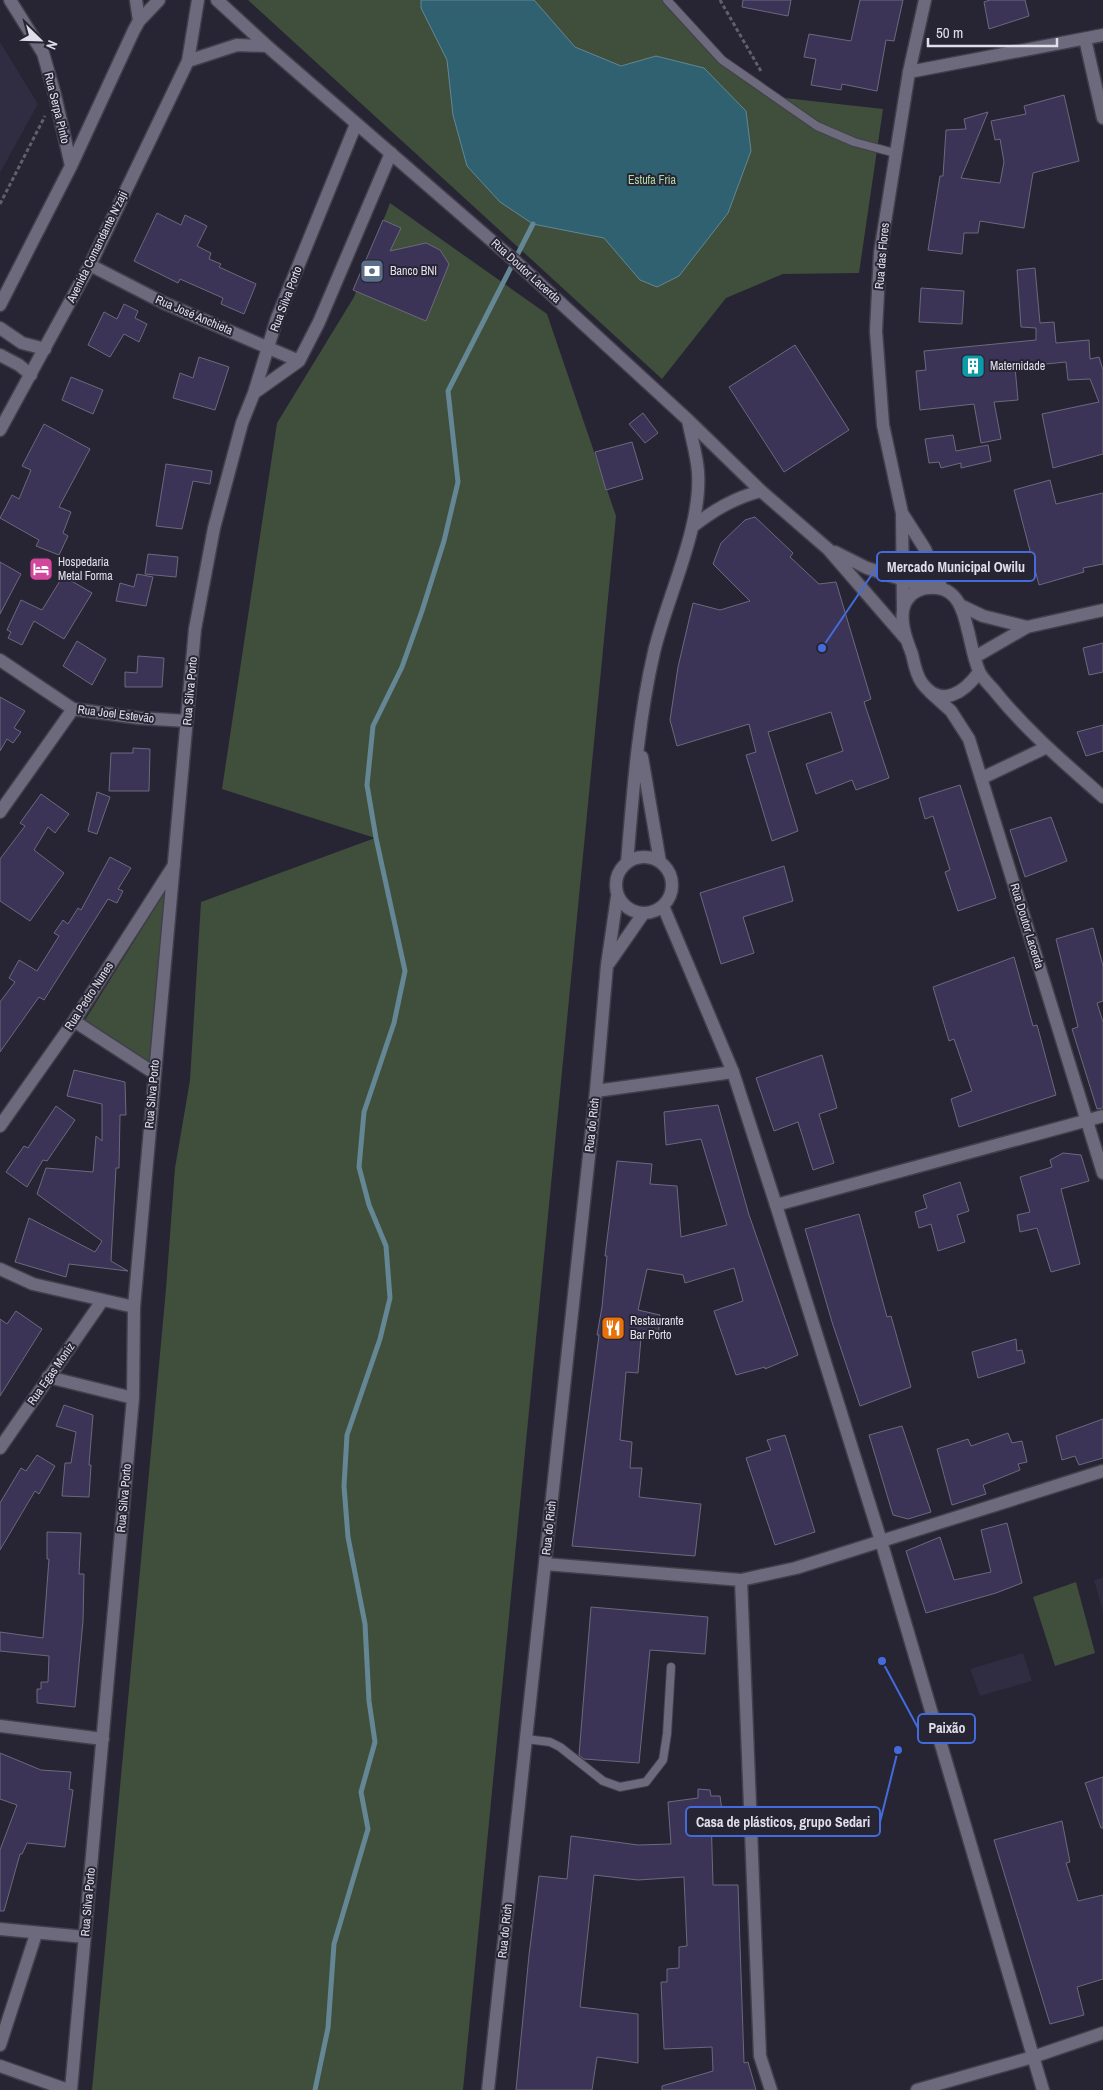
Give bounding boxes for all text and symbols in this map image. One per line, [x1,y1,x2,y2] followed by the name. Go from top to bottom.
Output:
[15,15,65,65] north arrow
[928,15,1057,47] scale bar
[936,22,963,43] text: 50 m
[42,38,62,52] text: N
[40,71,74,145] street label: Rua Serpa Pinto
[628,172,677,188] park label: Estufa Fria
[63,189,131,306] street label: Avenida Comandante N'zaji
[871,222,893,290] street label: Rua das Flores
[488,235,565,307] street label: Rua Doutor Lacerda
[359,258,385,284] bank icon: Banco BNI
[390,263,437,279] place label: Banco BNI
[266,264,306,334] street label: Rua Silva Porto
[153,291,236,339] street label: Rua José Anchieta
[960,353,986,379] building icon: Maternidade
[990,358,1045,374] place label: Maternidade
[877,552,1035,581] callout: Mercado Municipal Owilu
[58,554,113,584] place label: Hospedaria Metal Forma
[28,556,54,582] hotel icon: Hospedaria Metal Forma
[887,558,1025,576] text: Mercado Municipal Owilu
[179,656,201,726] street label: Rua Silva Porto
[77,701,155,727] street label: Rua Joel Estevão
[1006,881,1048,971] street label: Rua Doutor Lacerda
[61,959,117,1033] street label: Rua Pedro Nunes
[141,1059,163,1129] street label: Rua Silva Porto
[581,1097,603,1153] street label: Rua do Rich
[630,1313,684,1343] place label: Restaurante Bar Porto
[600,1315,626,1341] restaurant icon: Restaurante Bar Porto
[24,1340,78,1408] street label: Rua Egas Moniz
[113,1463,135,1533] street label: Rua Silva Porto
[538,1500,560,1556] street label: Rua do Rich
[918,1714,975,1743] callout: Paixão
[928,1719,966,1737] text: Paixão
[686,1807,880,1836] callout: Casa de plásticos, grupo Sedari
[696,1813,870,1831] text: Casa de plásticos, grupo Sedari
[77,1867,99,1937] street label: Rua Silva Porto
[494,1903,516,1959] street label: Rua do Rich

